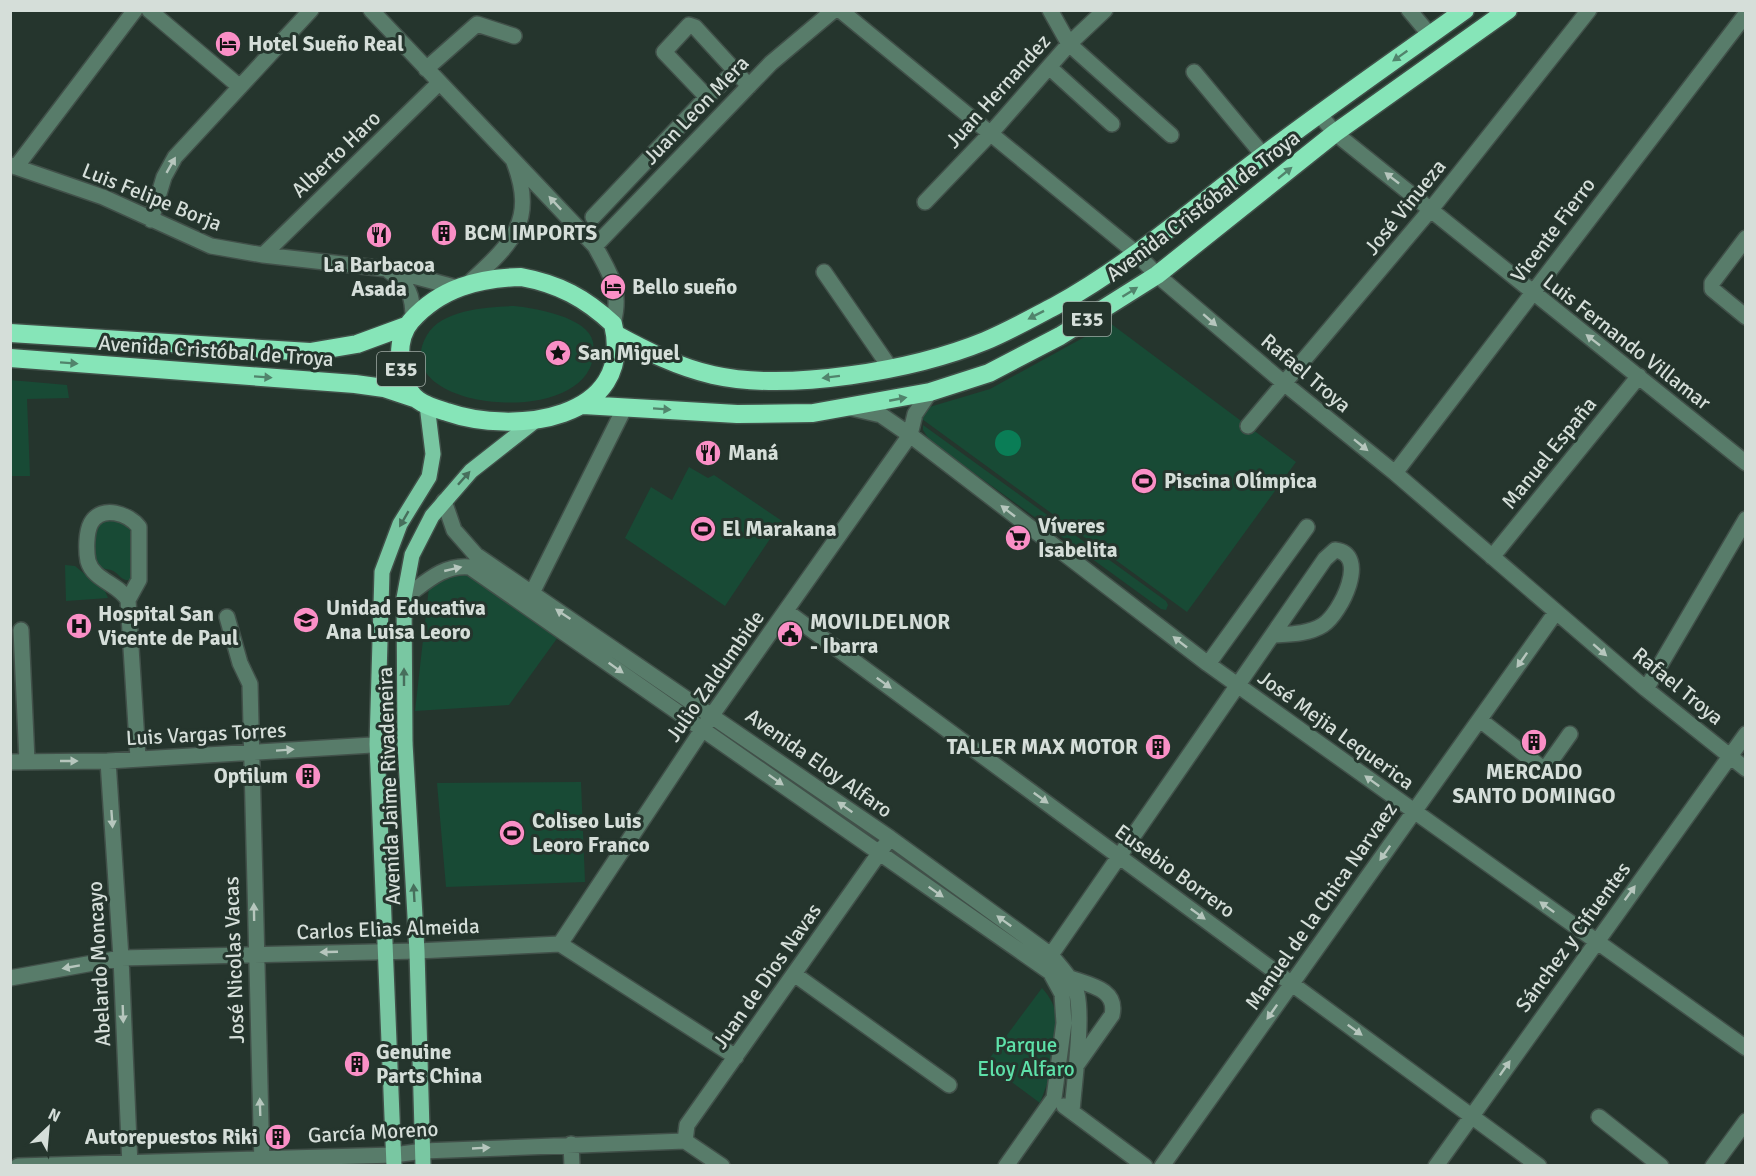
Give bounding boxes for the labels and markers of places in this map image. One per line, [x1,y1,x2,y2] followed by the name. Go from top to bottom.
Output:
[213,29,243,59] hotel icon: Hotel Sueño Real
[248,31,404,57] place label: Hotel Sueño Real
[429,218,459,248] building icon: BCM IMPORTS
[364,220,394,250] restaurant icon: La Barbacoa Asada
[464,220,598,246] place label: BCM IMPORTS
[323,252,435,302] place label: La Barbacoa Asada
[598,272,628,302] hotel icon: Bello sueño
[632,274,737,300] place label: Bello sueño
[543,338,573,368] place icon: San Miguel
[578,340,680,366] place label: San Miguel
[693,438,723,468] restaurant icon: Maná
[728,440,779,466] place label: Maná
[1129,466,1159,496] sports icon: Piscina Olímpica
[1164,468,1317,494] place label: Piscina Olímpica
[1038,513,1118,563] place label: Víveres Isabelita
[688,514,718,544] sports icon: El Marakana
[722,516,837,542] place label: El Marakana
[1003,523,1033,553] supermarket icon: Víveres Isabelita
[326,595,486,645] place label: Unidad Educativa Ana Luisa Leoro
[98,601,239,651] place label: Hospital San Vicente de Paul
[291,605,321,635] school or university icon: Unidad Educativa Ana Luisa Leoro
[810,609,950,659] place label: MOVILDELNOR - Ibarra
[64,611,94,641] hospital icon: Hospital San Vicente de Paul
[775,619,805,649] public building icon: MOVILDELNOR - Ibarra
[1519,727,1549,757] building icon: MERCADO SANTO DOMINGO
[1143,732,1173,762] building icon: TALLER MAX MOTOR
[947,734,1138,760] place label: TALLER MAX MOTOR
[1452,759,1616,809] place label: MERCADO SANTO DOMINGO
[293,761,323,791] building icon: Optilum
[214,763,288,789] place label: Optilum
[532,808,650,858] place label: Coliseo Luis Leoro Franco
[497,818,527,848] sports icon: Coliseo Luis Leoro Franco
[376,1039,483,1089] place label: Genuine Parts China
[342,1049,372,1079] building icon: Genuine Parts China
[263,1122,293,1152] building icon: Autorepuestos Riki
[85,1124,258,1150] place label: Autorepuestos Riki

